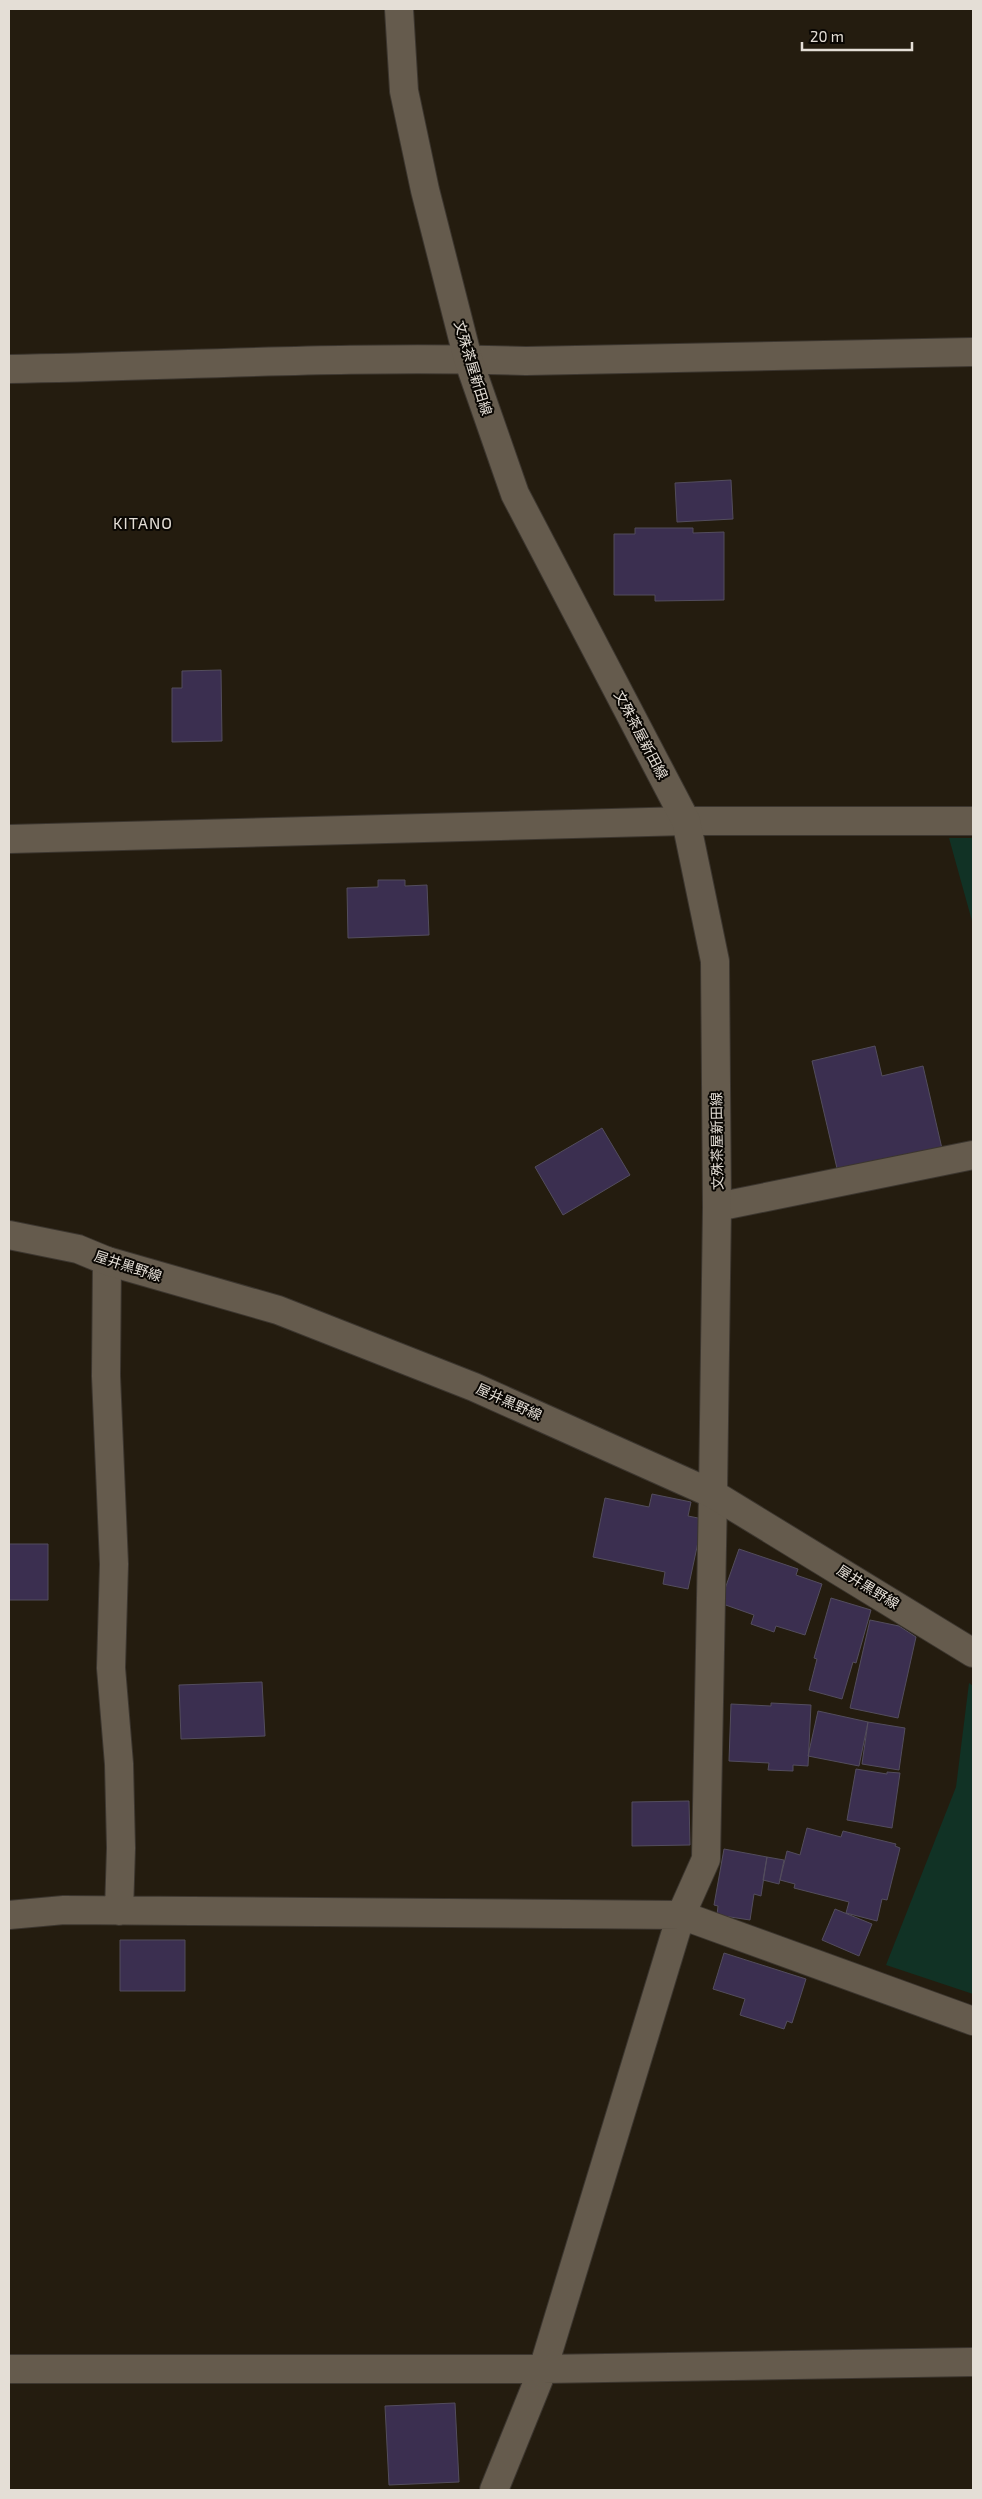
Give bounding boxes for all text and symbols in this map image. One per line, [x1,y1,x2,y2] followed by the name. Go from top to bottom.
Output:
[802,20,912,52] scale bar
[810,27,844,45] text: 20 m
[451,319,496,417] street label: 文殊茶屋新田線
[113,513,173,532] district label: KITANO
[611,688,672,782] street label: 文殊茶屋新田線
[707,1092,726,1190] street label: 文殊茶屋新田線
[92,1247,164,1284] street label: 屋井黒野線
[474,1380,545,1424] street label: 屋井黒野線
[834,1561,902,1612] street label: 屋井黒野線

